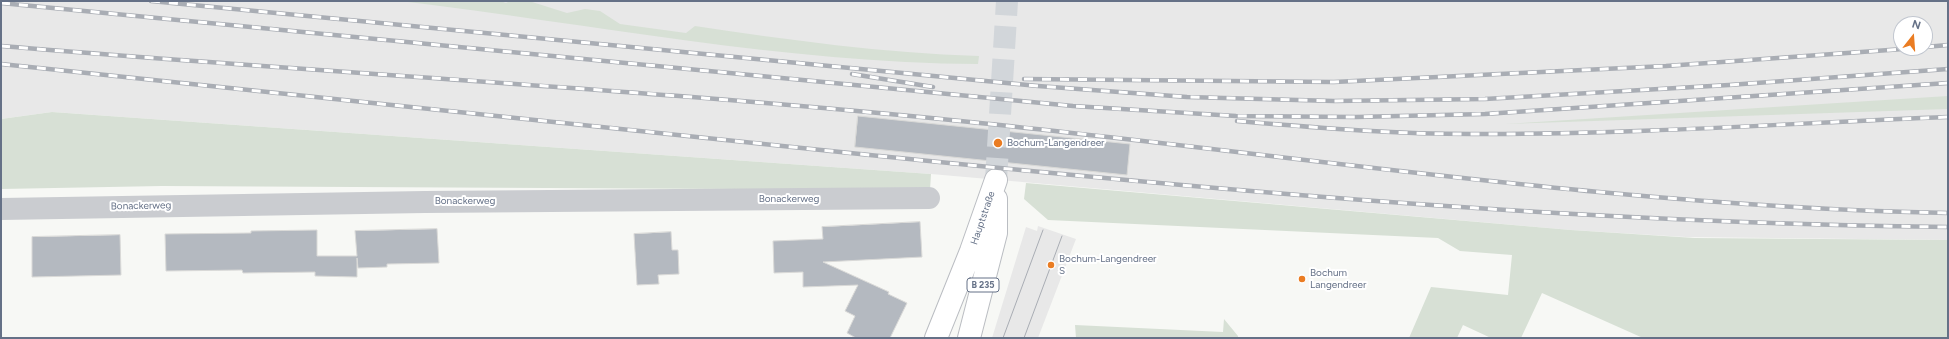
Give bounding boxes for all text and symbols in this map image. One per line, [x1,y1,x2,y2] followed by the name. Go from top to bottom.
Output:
[1893,16,1933,56] north arrow
[1910,18,1922,32] text: N
[992,137,1004,149] marker: Bochum-Langendreer
[1007,137,1104,149] place label: Bochum-Langendreer
[968,190,998,246] street label: Hauptstraße
[759,193,819,205] street label: Bonackerweg
[435,195,495,207] street label: Bonackerweg
[111,199,171,213] street label: Bonackerweg
[1059,253,1156,276] place label: Bochum-Langendreer S
[1046,260,1056,270] marker: Bochum-Langendreer S
[1310,267,1366,290] place label: Bochum Langendreer
[1297,274,1307,284] marker: Bochum Langendreer
[967,278,999,292] road number: B 235

